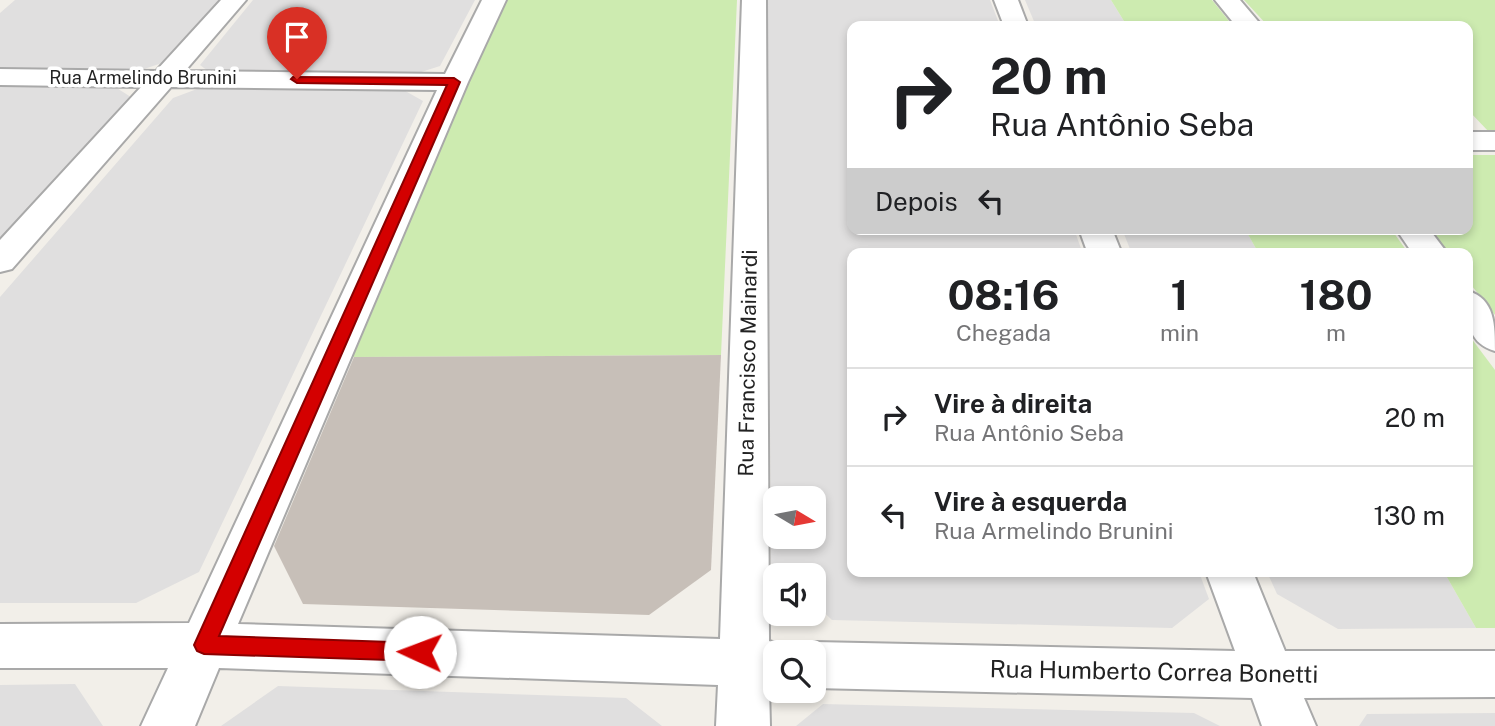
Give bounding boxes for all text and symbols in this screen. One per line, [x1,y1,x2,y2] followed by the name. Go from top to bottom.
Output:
[267,7,327,79] pin
[278,18,316,56] icon: arrive
[990,47,1108,105] text: 20 m
[875,49,966,140] icon: right
[49,67,237,88] street label: Rua Armelindo Brunini
[990,106,1254,143] text: Rua Antônio Seba
[972,182,1010,220] icon: left
[875,186,958,217] text: Depois
[733,249,762,477] street label: Rua Francisco Mainardi
[947,270,1060,319] text: 08:16
[1171,270,1189,319] text: 1
[1299,270,1373,319] text: 180
[956,319,1051,346] text: Chegada
[1160,319,1199,346] text: min
[1326,319,1346,346] text: m
[934,388,1092,419] text: Vire à direita
[875,398,913,436] icon: right
[1385,402,1445,433] text: 20 m
[934,419,1124,446] text: Rua Antônio Seba
[763,486,826,550] north arrow
[763,486,826,703] map controls
[934,486,1127,517] text: Vire à esquerda
[875,496,913,534] icon: left
[1373,500,1445,531] text: 130 m
[934,517,1173,544] text: Rua Armelindo Brunini
[763,563,826,626] button: sound
[383,615,457,689] position arrow
[763,640,826,703] button: search
[989,654,1319,688] street label: Rua Humberto Correa Bonetti

